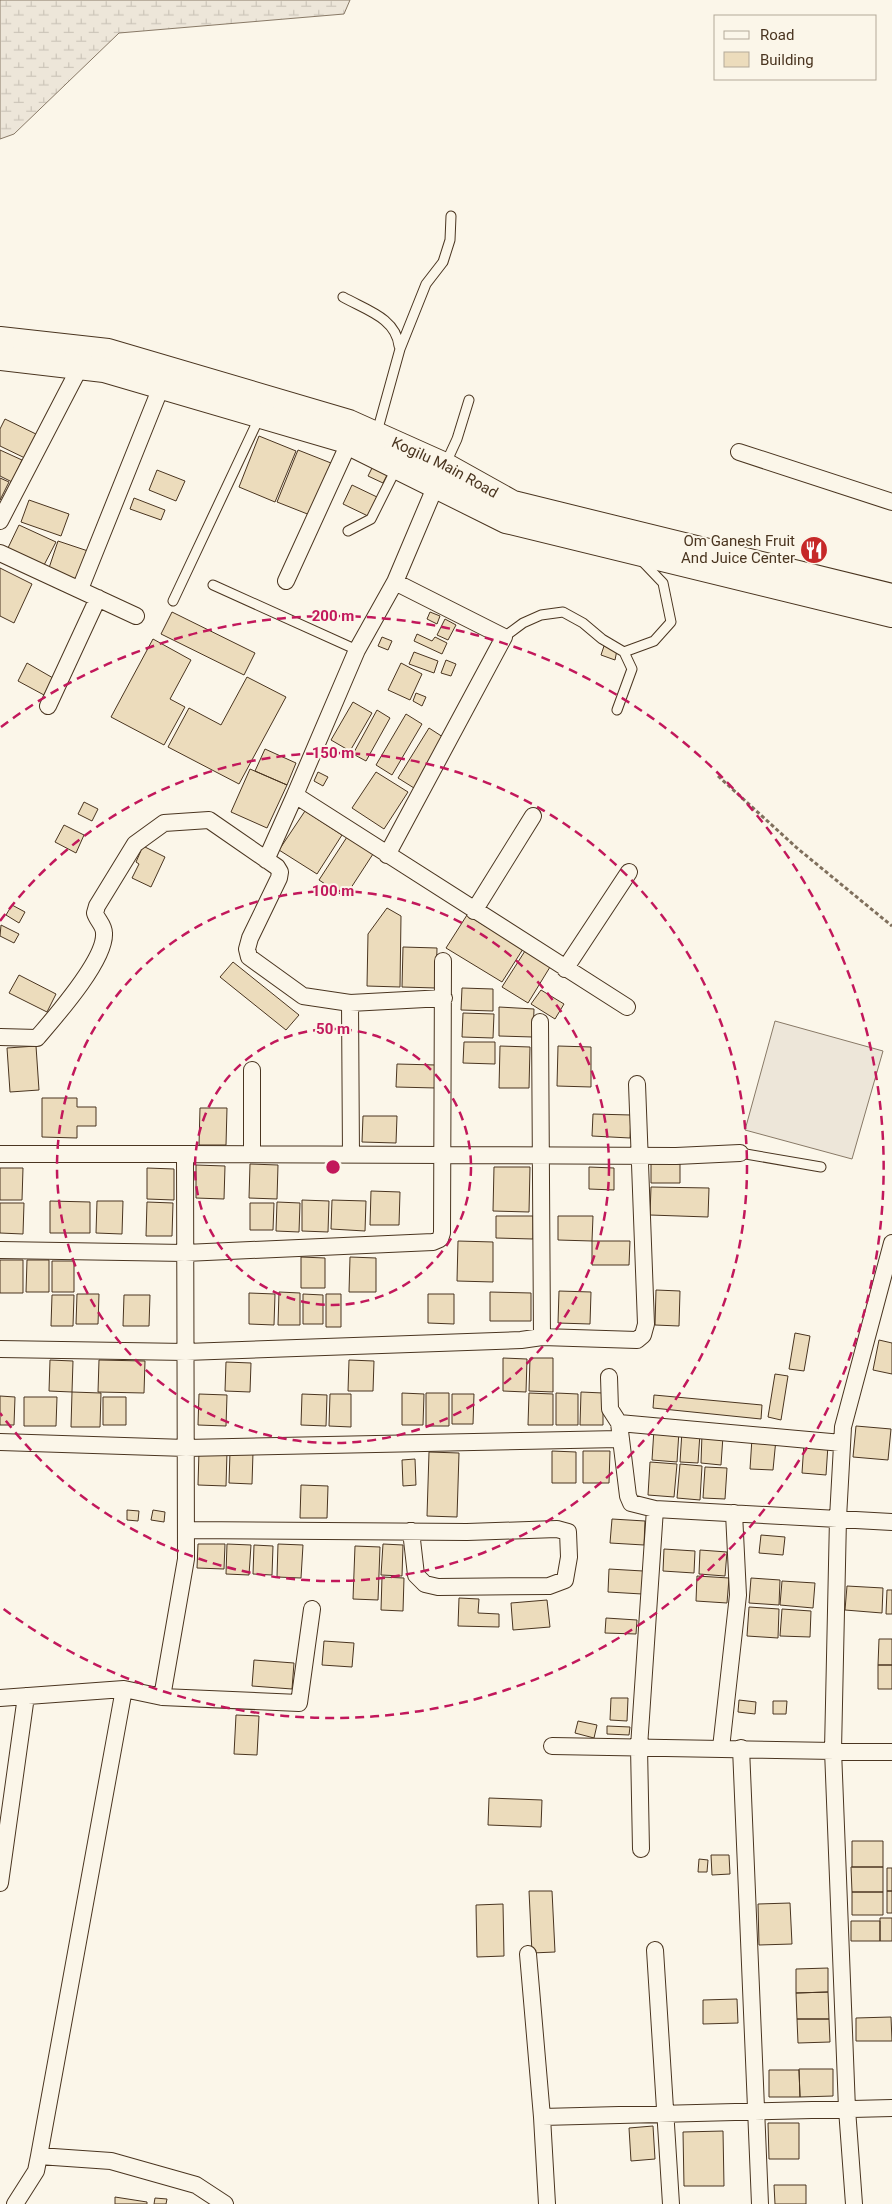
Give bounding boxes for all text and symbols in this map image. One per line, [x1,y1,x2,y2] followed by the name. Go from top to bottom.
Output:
[714,15,877,80] legend
[760,26,794,44] text: Road
[760,51,814,69] text: Building
[389,433,501,502] street label: Kogilu Main Road
[681,532,795,567] place label: Om Ganesh Fruit And Juice Center
[799,535,829,565] restaurant icon: Om Ganesh Fruit And Juice Center
[312,607,354,625] text: 200 m
[312,744,354,762] text: 150 m
[312,882,354,900] text: 100 m
[316,1020,350,1038] text: 50 m
[324,1158,342,1176] centre of rings

